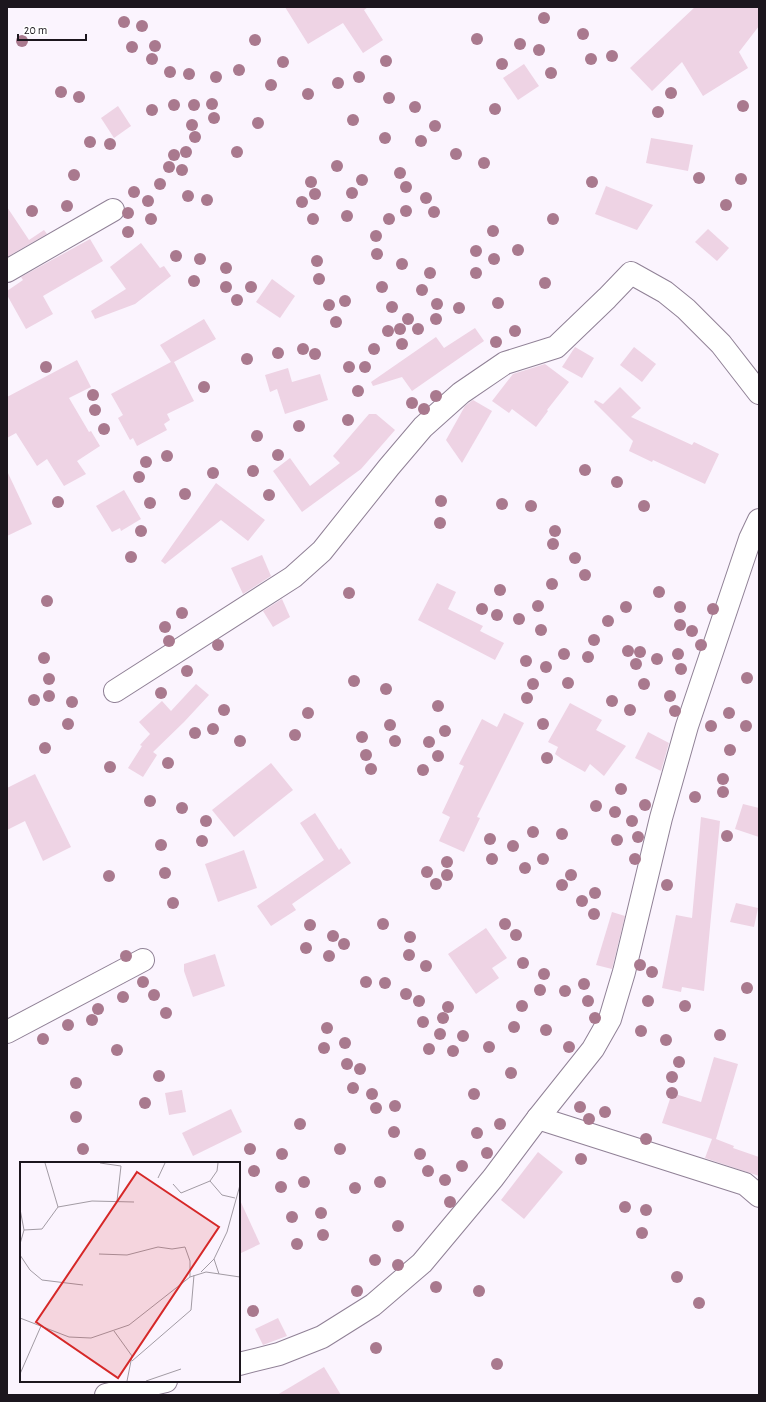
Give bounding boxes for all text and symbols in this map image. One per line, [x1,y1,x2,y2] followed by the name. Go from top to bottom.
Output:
[18,16,86,42] scale bar
[24,24,47,36] text: 20 m
[20,1162,240,1382] inset map

